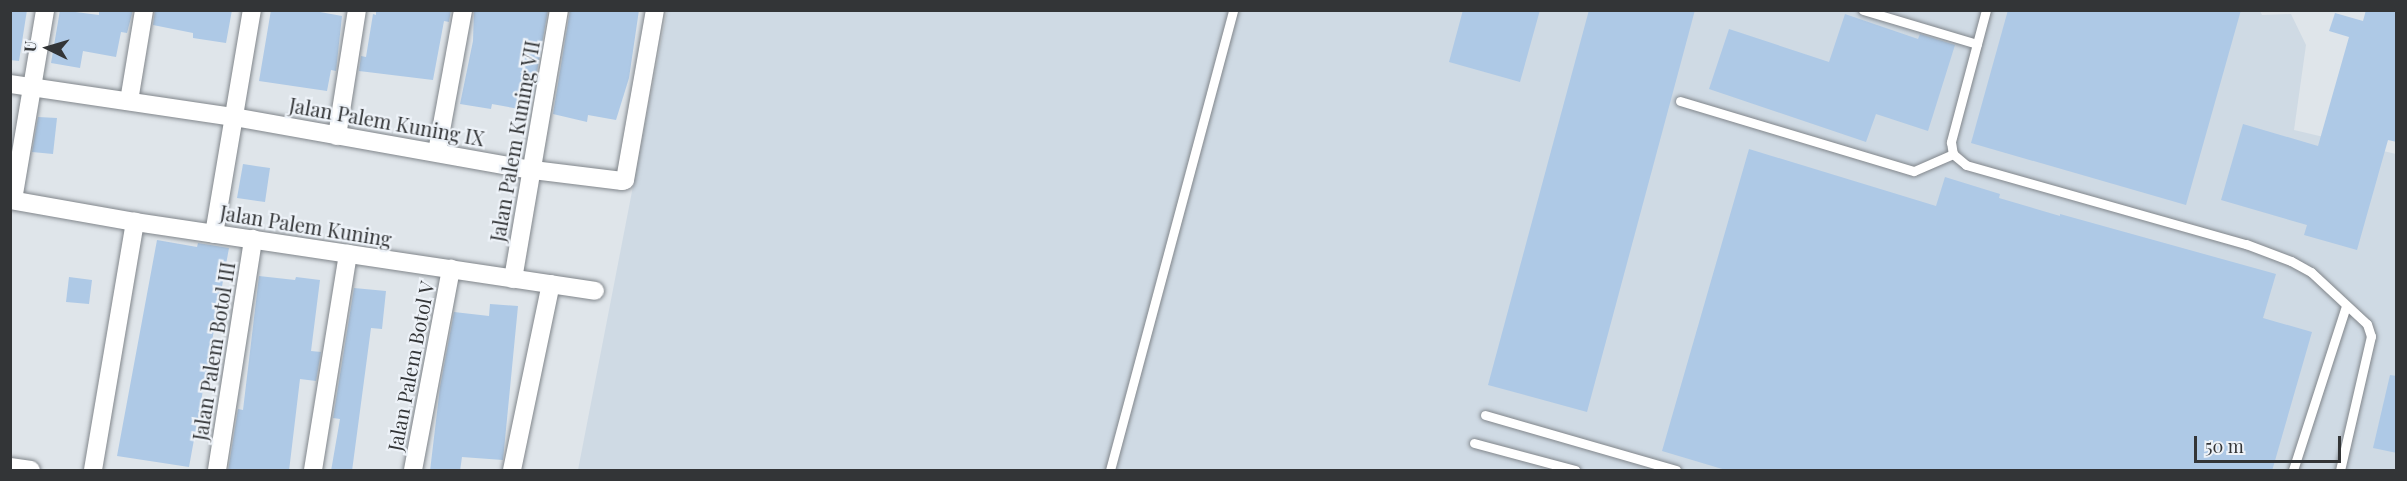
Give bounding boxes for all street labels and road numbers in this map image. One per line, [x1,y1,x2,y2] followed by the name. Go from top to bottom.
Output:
[484,38,544,244] street label: Jalan Palem Kuning VII
[288,92,486,150] street label: Jalan Palem Kuning IX
[219,200,393,250] street label: Jalan Palem Kuning
[187,260,239,442] street label: Jalan Palem Botol III
[382,279,438,453] street label: Jalan Palem Botol V

